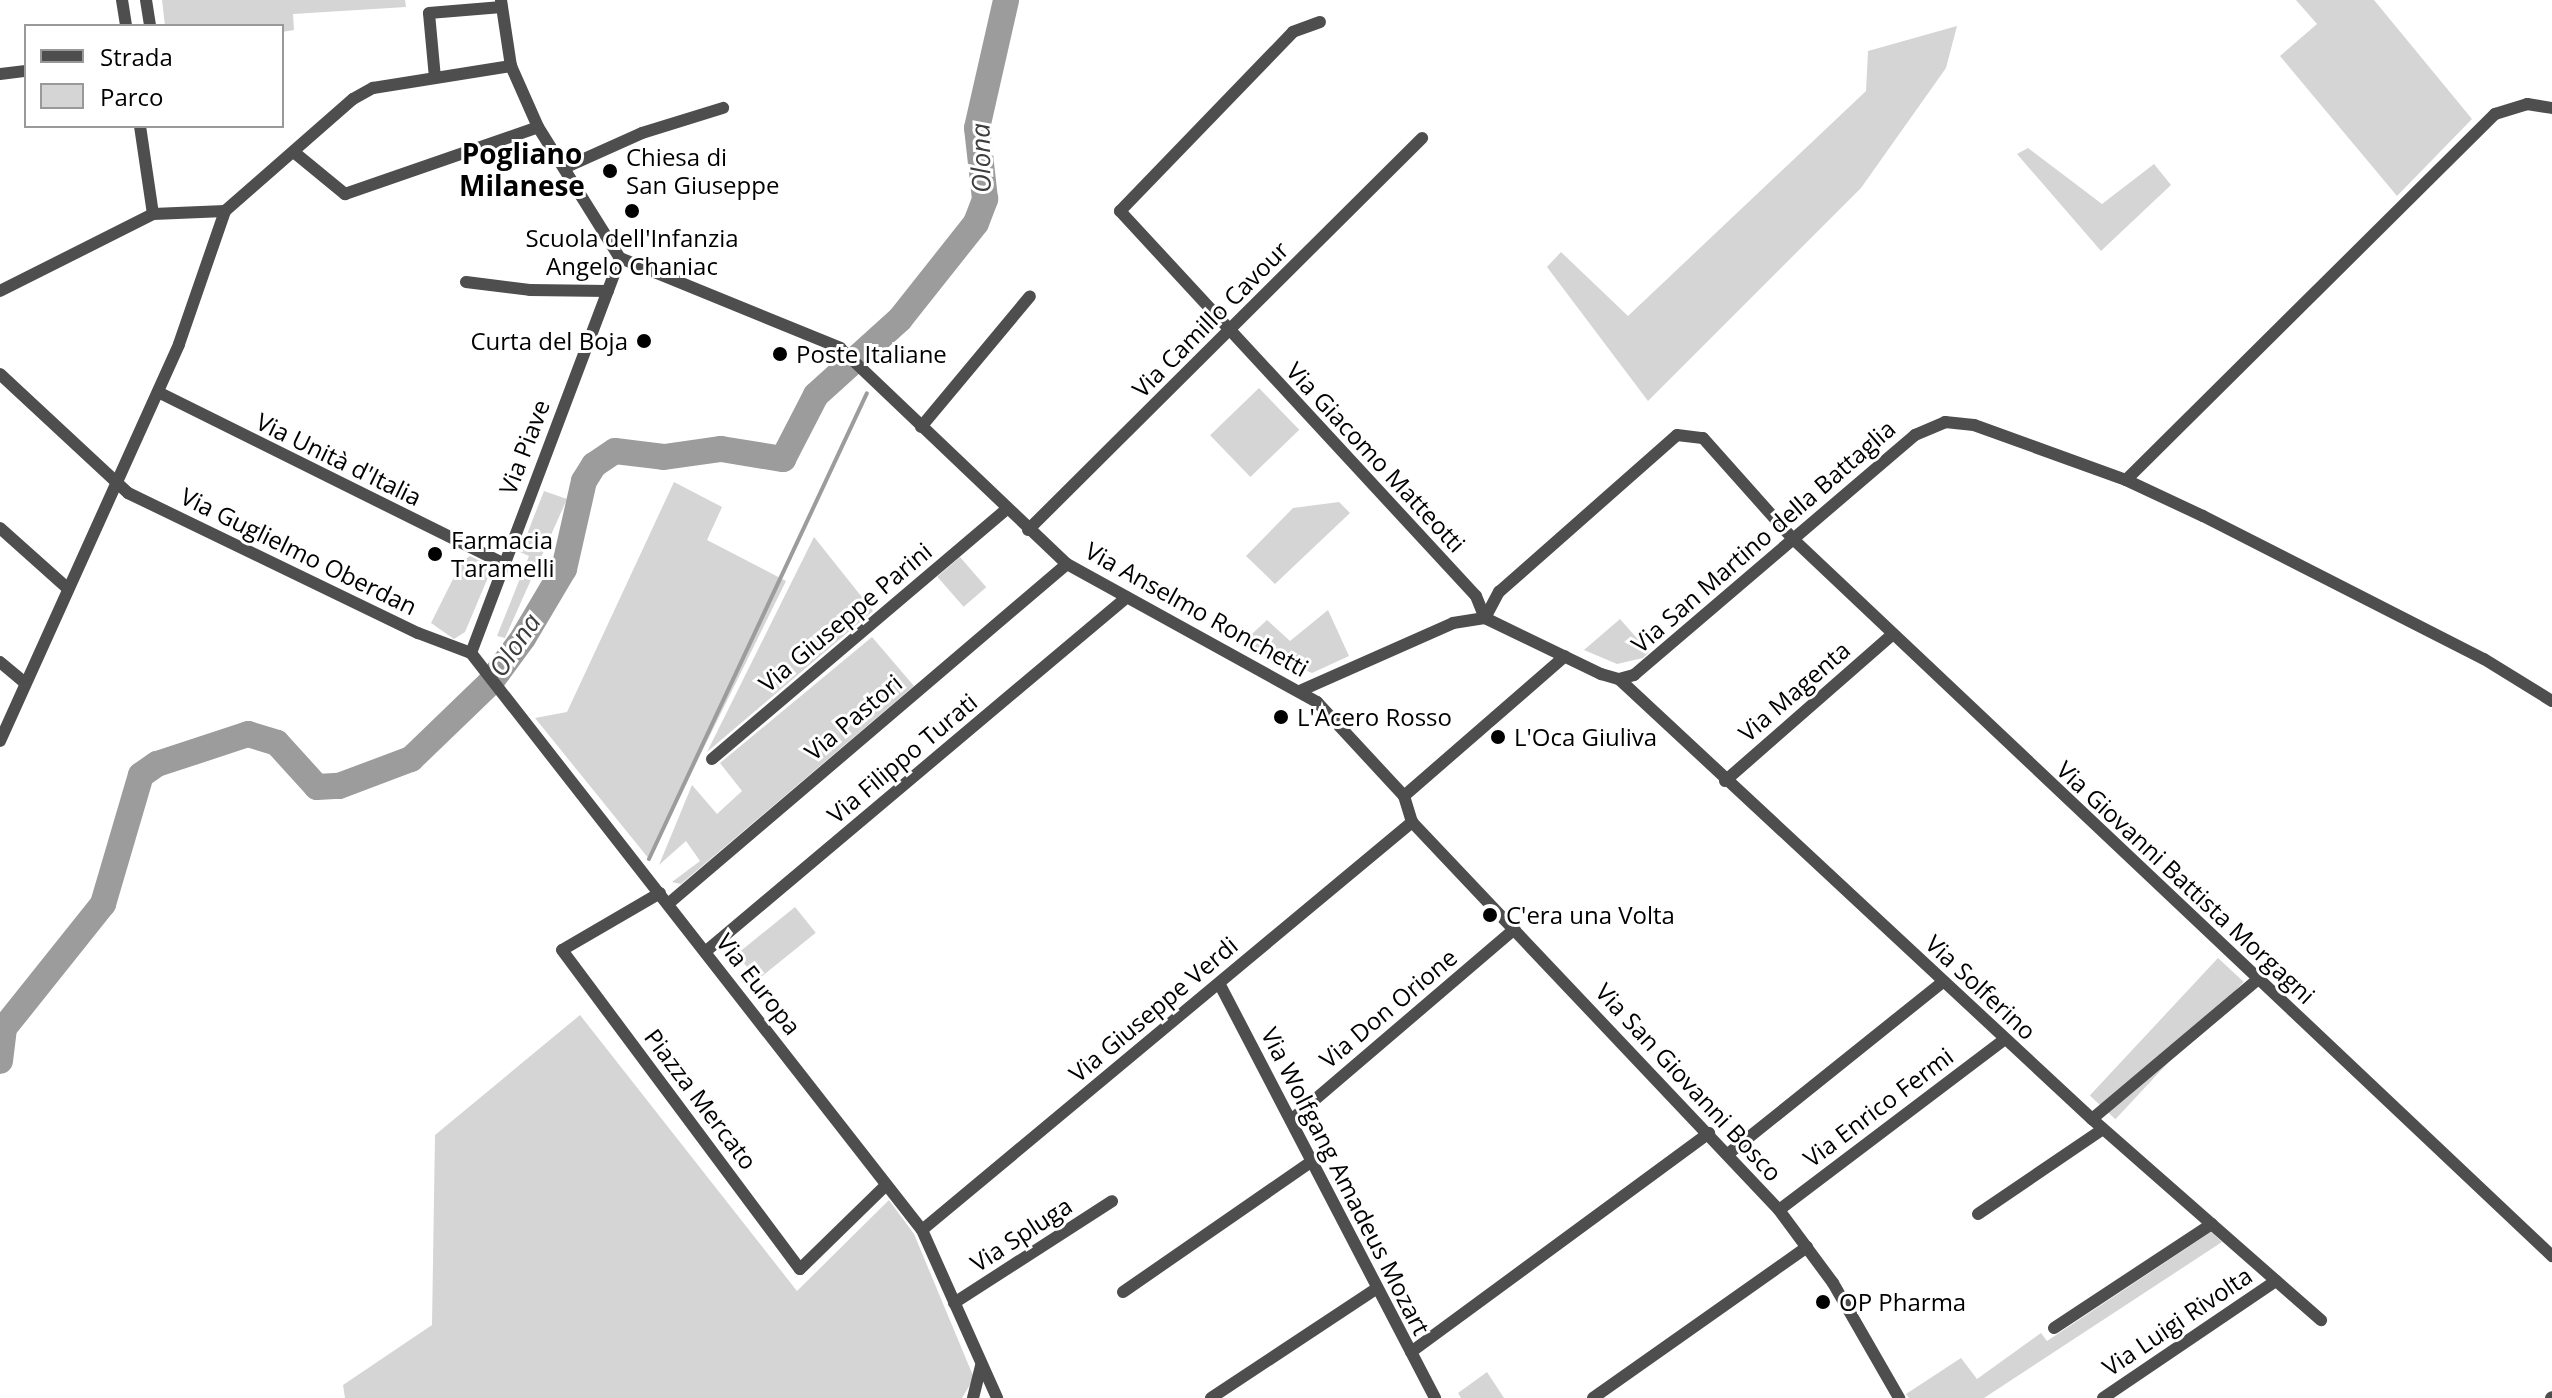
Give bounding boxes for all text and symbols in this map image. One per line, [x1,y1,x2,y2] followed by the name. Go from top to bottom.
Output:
[24,24,284,128] legend
[100,40,173,73] text: Strada
[100,80,164,113] text: Parco
[965,123,997,193] water label: Olona
[459,136,585,202] district label: Pogliano Milanese
[626,143,779,199] place label: Chiesa di San Giuseppe
[601,162,619,180] marker: Chiesa di San Giuseppe
[623,202,641,220] marker: Scuola dell'Infanzia Angelo Chaniac
[525,224,739,280] place label: Scuola dell'Infanzia Angelo Chaniac
[1126,235,1294,403] street label: Via Camillo Cavour
[470,327,628,355] place label: Curta del Boja
[635,332,653,350] marker: Curta del Boja
[796,340,947,368] place label: Poste Italiane
[771,345,789,363] marker: Poste Italiane
[1281,356,1471,558] street label: Via Giacomo Matteotti
[493,396,555,498] street label: Via Piave
[252,407,426,511] street label: Via Unità d'Italia
[1625,414,1901,658] street label: Via San Martino della Battaglia
[176,481,422,621] street label: Via Guglielmo Oberdan
[451,526,555,582] place label: Farmacia Taramelli
[753,536,937,698] street label: Via Giuseppe Parini
[1080,536,1314,682] street label: Via Anselmo Ronchetti
[426,545,444,563] marker: Farmacia Taramelli
[483,607,547,683] water label: Olona
[1732,635,1856,747] street label: Via Magenta
[799,668,907,766] street label: Via Pastori
[821,687,983,829] street label: Via Filippo Turati
[1297,703,1452,731] place label: L'Acero Rosso
[1272,708,1290,726] marker: L'Acero Rosso
[1514,723,1657,751] place label: L'Oca Giuliva
[1489,728,1507,746] marker: L'Oca Giuliva
[2051,755,2321,1009] street label: Via Giovanni Battista Morgagni
[1506,901,1675,929] place label: C'era una Volta
[1481,906,1499,924] marker: C'era una Volta
[711,928,807,1040] street label: Via Europa
[1920,929,2042,1045] street label: Via Solferino
[1063,930,1243,1088] street label: Via Giuseppe Verdi
[1314,942,1462,1074] street label: Via Don Orione
[1590,977,1788,1187] street label: Via San Giovanni Bosco
[1256,1022,1436,1340] street label: Via Wolfgang Amadeus Mozart
[639,1023,763,1175] street label: Piazza Mercato
[1797,1041,1959,1173] street label: Via Enrico Fermi
[965,1191,1077,1277] street label: Via Spluga
[2097,1260,2257,1382] street label: Via Luigi Rivolta
[1839,1288,1966,1316] place label: OP Pharma
[1814,1293,1832,1311] marker: OP Pharma

